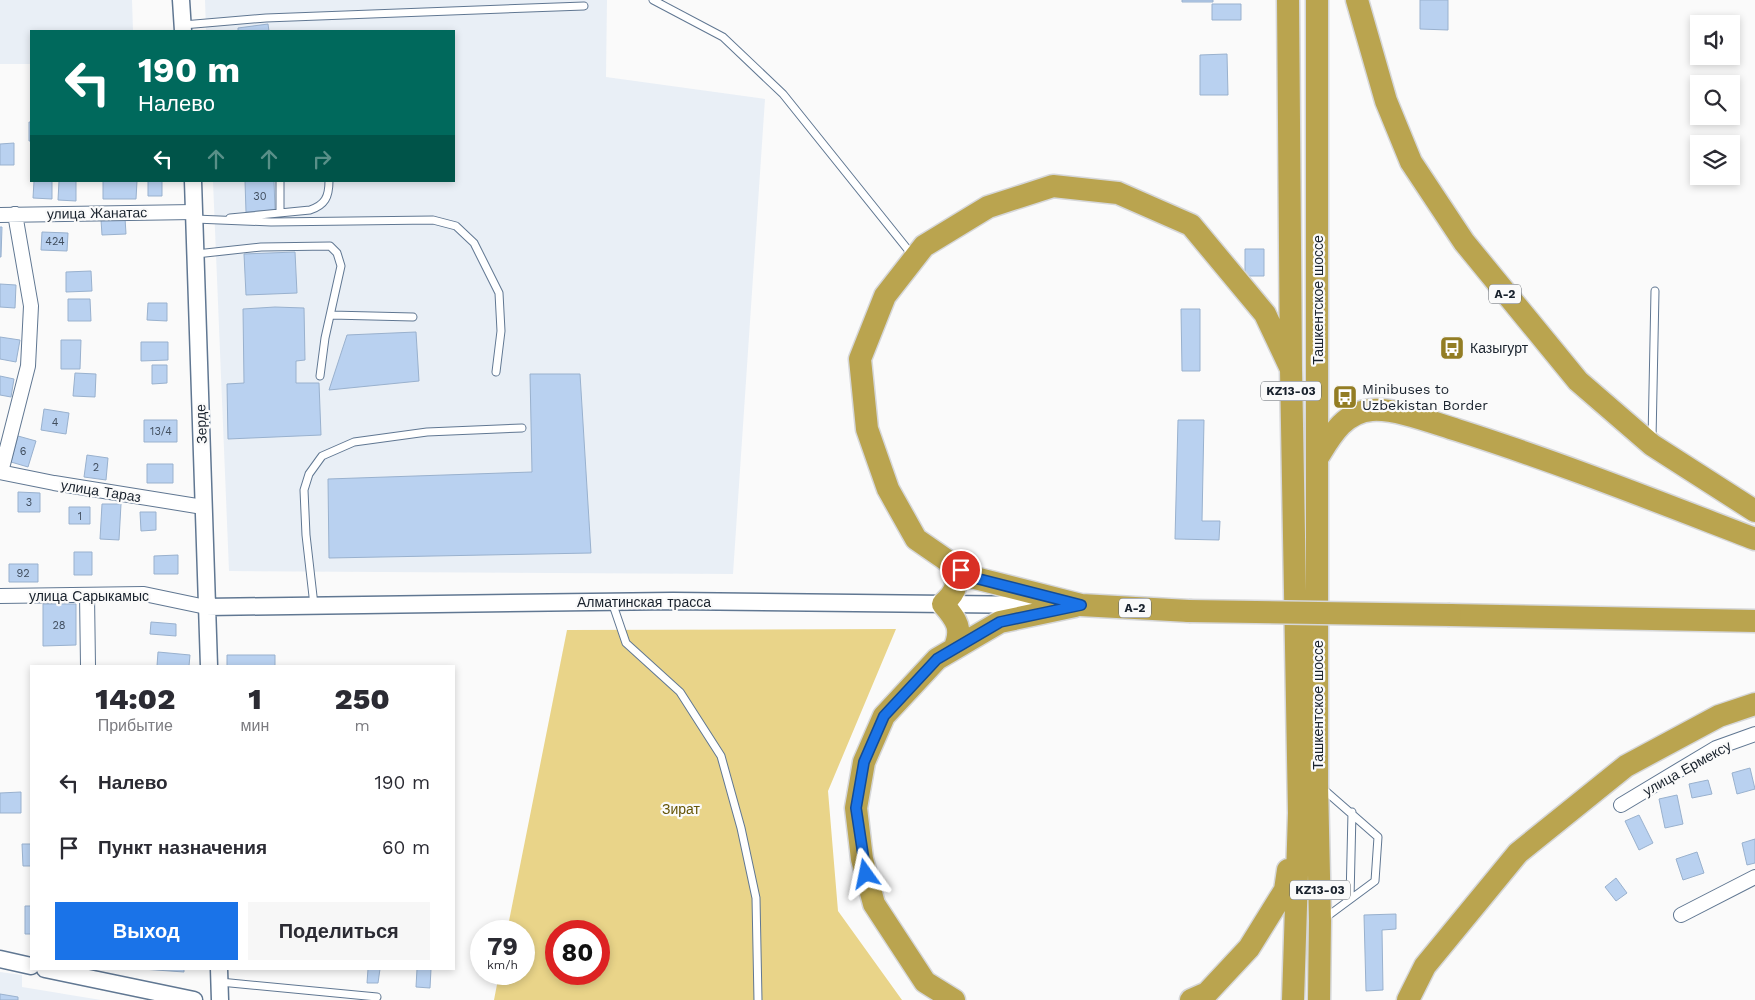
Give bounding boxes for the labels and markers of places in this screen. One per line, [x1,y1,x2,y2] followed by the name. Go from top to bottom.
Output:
[1439,335,1465,361] bus stop icon: Казыгурт
[1470,340,1529,356] place label: Казыгурт
[1362,381,1488,413] place label: Minibuses to Uzbekistan Border
[1332,384,1358,410] bus stop icon: Minibuses to Uzbekistan Border
[940,549,982,591] pin

